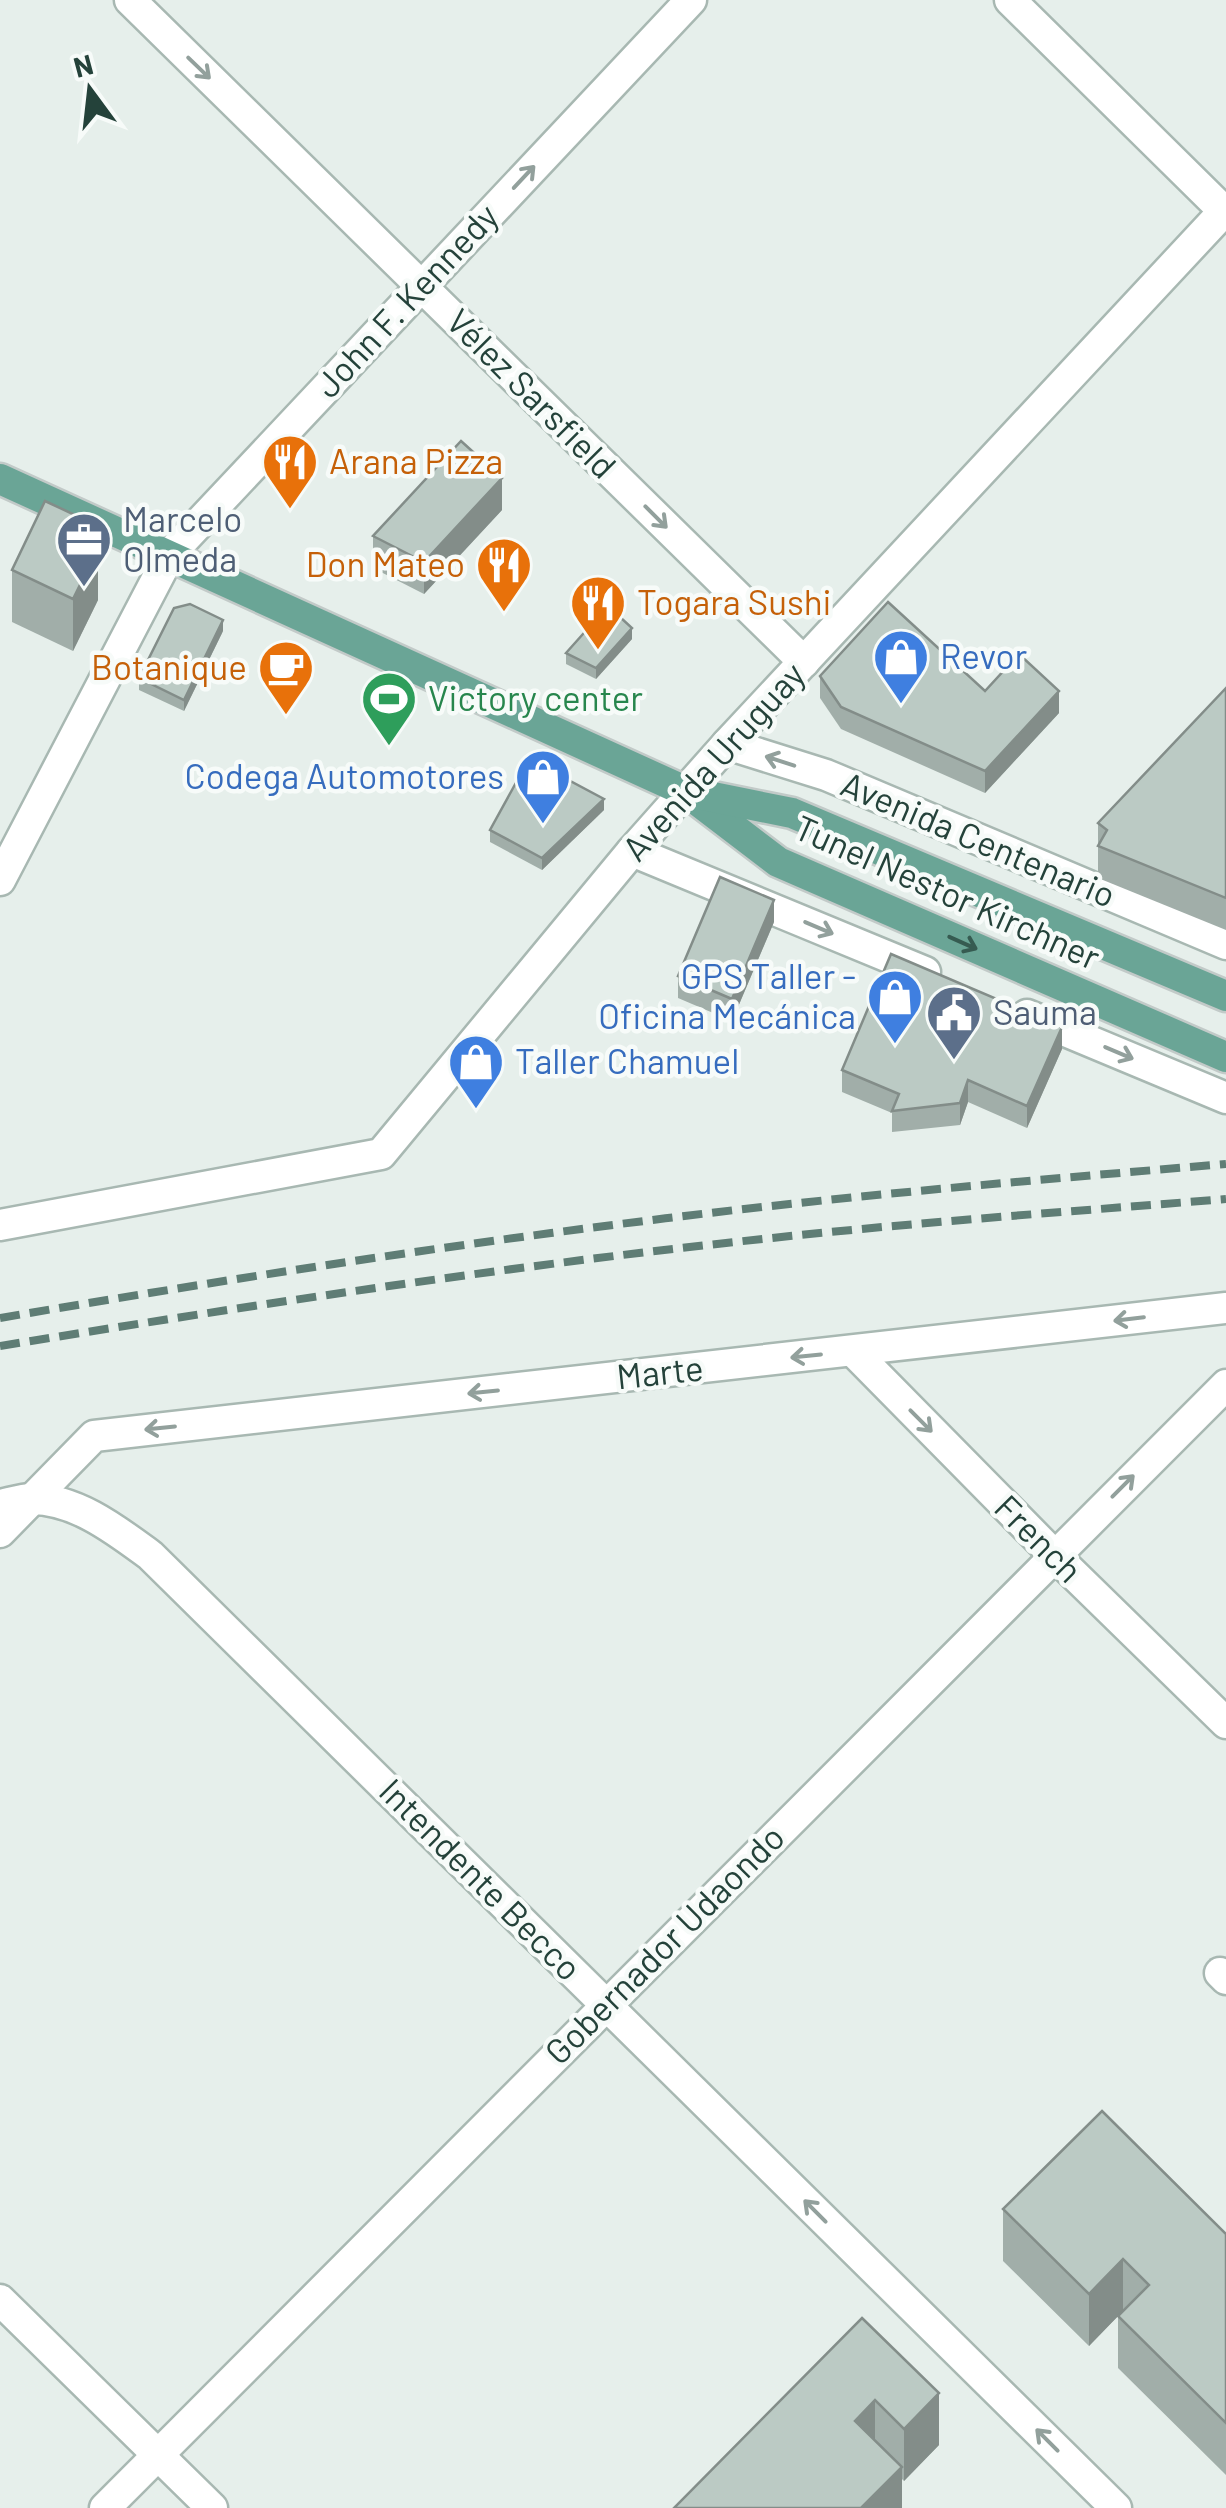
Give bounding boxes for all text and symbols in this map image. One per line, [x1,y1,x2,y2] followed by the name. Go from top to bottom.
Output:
[40,40,140,140] north arrow
[70,46,97,84] text: N
[187,56,211,80] one-way arrow
[512,165,535,190] one-way arrow
[305,194,506,405] street label: John F. Kennedy
[439,299,626,486] street label: Vélez Sarsfield
[260,432,320,511] restaurant icon: Arana Pizza
[329,439,503,481] place label: Arana Pizza
[123,497,242,579] place label: Marcelo Olmeda
[643,504,668,529] one-way arrow
[54,510,114,589] office icon: Marcelo Olmeda
[474,535,534,614] restaurant icon: Don Mateo
[306,542,465,584] place label: Don Mateo
[568,573,628,652] restaurant icon: Togara Sushi
[637,580,832,622] place label: Togara Sushi
[871,627,931,706] shop icon: Revor
[940,634,1028,676] place label: Revor
[256,638,316,717] cafe icon: Botanique
[91,645,247,687] place label: Botanique
[613,653,813,868] street label: Avenida Uruguay
[359,669,419,748] sports icon: Victory center
[428,676,643,718] place label: Victory center
[513,747,573,826] shop icon: Codega Automotores
[765,751,796,769] one-way arrow
[184,754,504,796] place label: Codega Automotores
[835,761,1122,915] street label: Avenida Centenario
[789,805,1107,977] street label: Tunel Nestor Kirchner
[803,921,834,939] one-way arrow
[947,935,978,953] one-way arrow
[598,954,856,1036] place label: GPS Taller - Oficina Mecánica
[865,967,925,1046] shop icon: GPS Taller - Oficina Mecánica
[924,983,984,1062] public building icon: Sauma
[993,990,1097,1032] place label: Sauma
[446,1032,506,1111] shop icon: Taller Chamuel
[515,1039,739,1081] place label: Taller Chamuel
[1103,1046,1134,1064] one-way arrow
[1114,1310,1146,1329] one-way arrow
[614,1346,705,1396] street label: Marte
[791,1347,823,1366] one-way arrow
[468,1383,500,1402] one-way arrow
[909,1408,933,1432] one-way arrow
[145,1419,177,1438] one-way arrow
[1111,1475,1135,1499] one-way arrow
[987,1485,1092,1590] street label: French
[372,1769,591,1988] street label: Intendente Becco
[535,1815,792,2072] street label: Gobernador Udaondo
[804,2200,828,2224] one-way arrow
[1035,2428,1059,2452] one-way arrow

